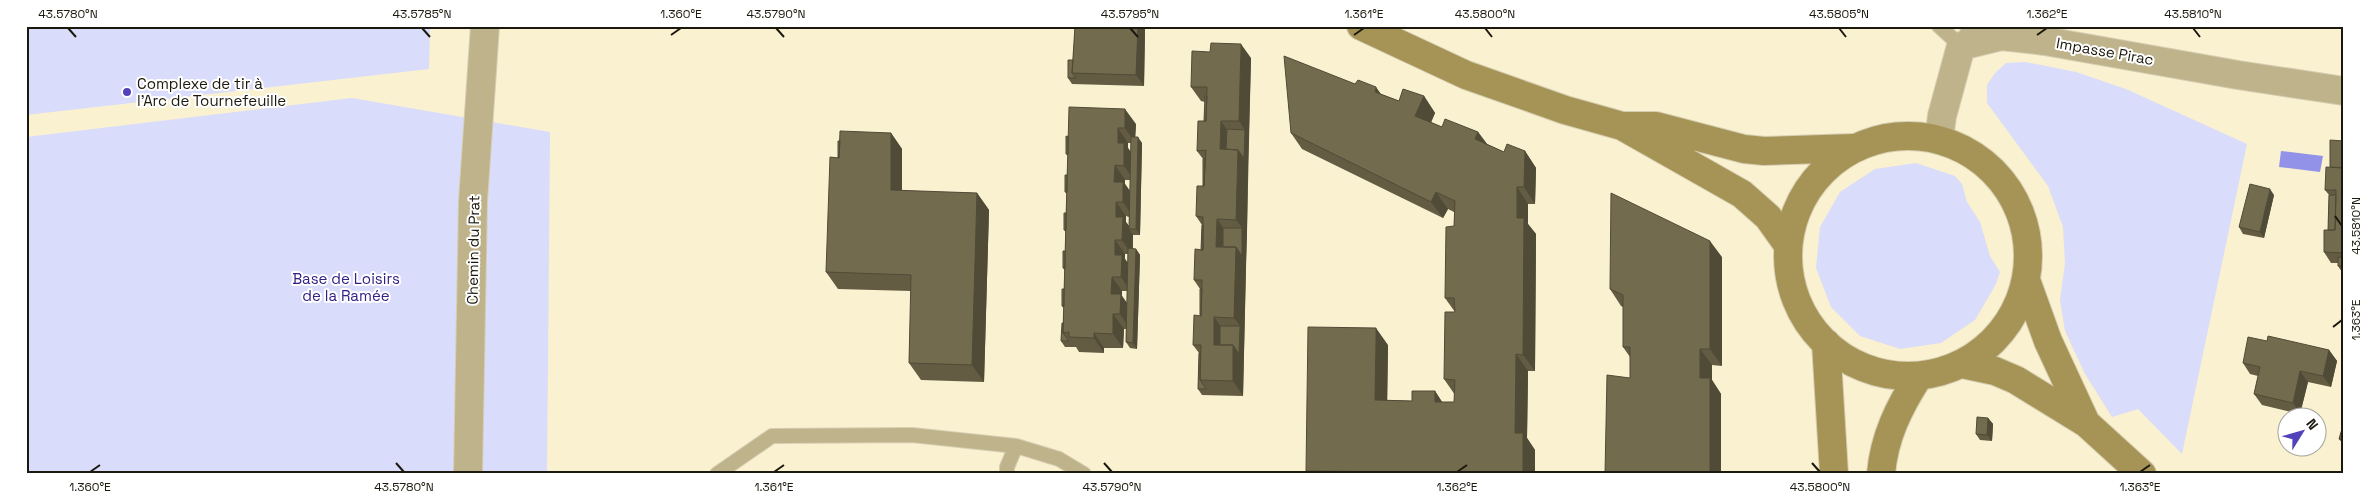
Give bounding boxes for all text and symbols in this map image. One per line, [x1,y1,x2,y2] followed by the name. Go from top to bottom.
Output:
[38,6,98,22] text: 43.5780°N
[393,6,451,22] text: 43.5785°N
[660,6,702,22] text: 1.360°E
[746,6,806,22] text: 43.5790°N
[1101,6,1159,22] text: 43.5795°N
[1345,6,1384,22] text: 1.361°E
[1455,6,1515,22] text: 43.5800°N
[1809,6,1869,22] text: 43.5805°N
[2026,6,2068,22] text: 1.362°E
[2164,6,2222,22] text: 43.5810°N
[2055,33,2155,69] street label: Impasse Pirac
[137,74,286,110] place label: Complexe de tir à l'Arc de Tournefeuille
[121,86,133,98] marker: Complexe de tir à l'Arc de Tournefeuille
[463,195,483,305] street label: Chemin du Prat
[2348,197,2364,255] text: 43.5810°N
[292,269,400,305] park label: Base de Loisirs de la Ramée
[2348,299,2364,341] text: 1.363°E
[2278,408,2328,458] north arrow
[2302,415,2322,433] text: N
[69,479,111,495] text: 1.360°E
[374,479,434,495] text: 43.5780°N
[755,479,794,495] text: 1.361°E
[1082,479,1142,495] text: 43.5790°N
[1436,479,1478,495] text: 1.362°E
[1790,479,1850,495] text: 43.5800°N
[2119,479,2161,495] text: 1.363°E

